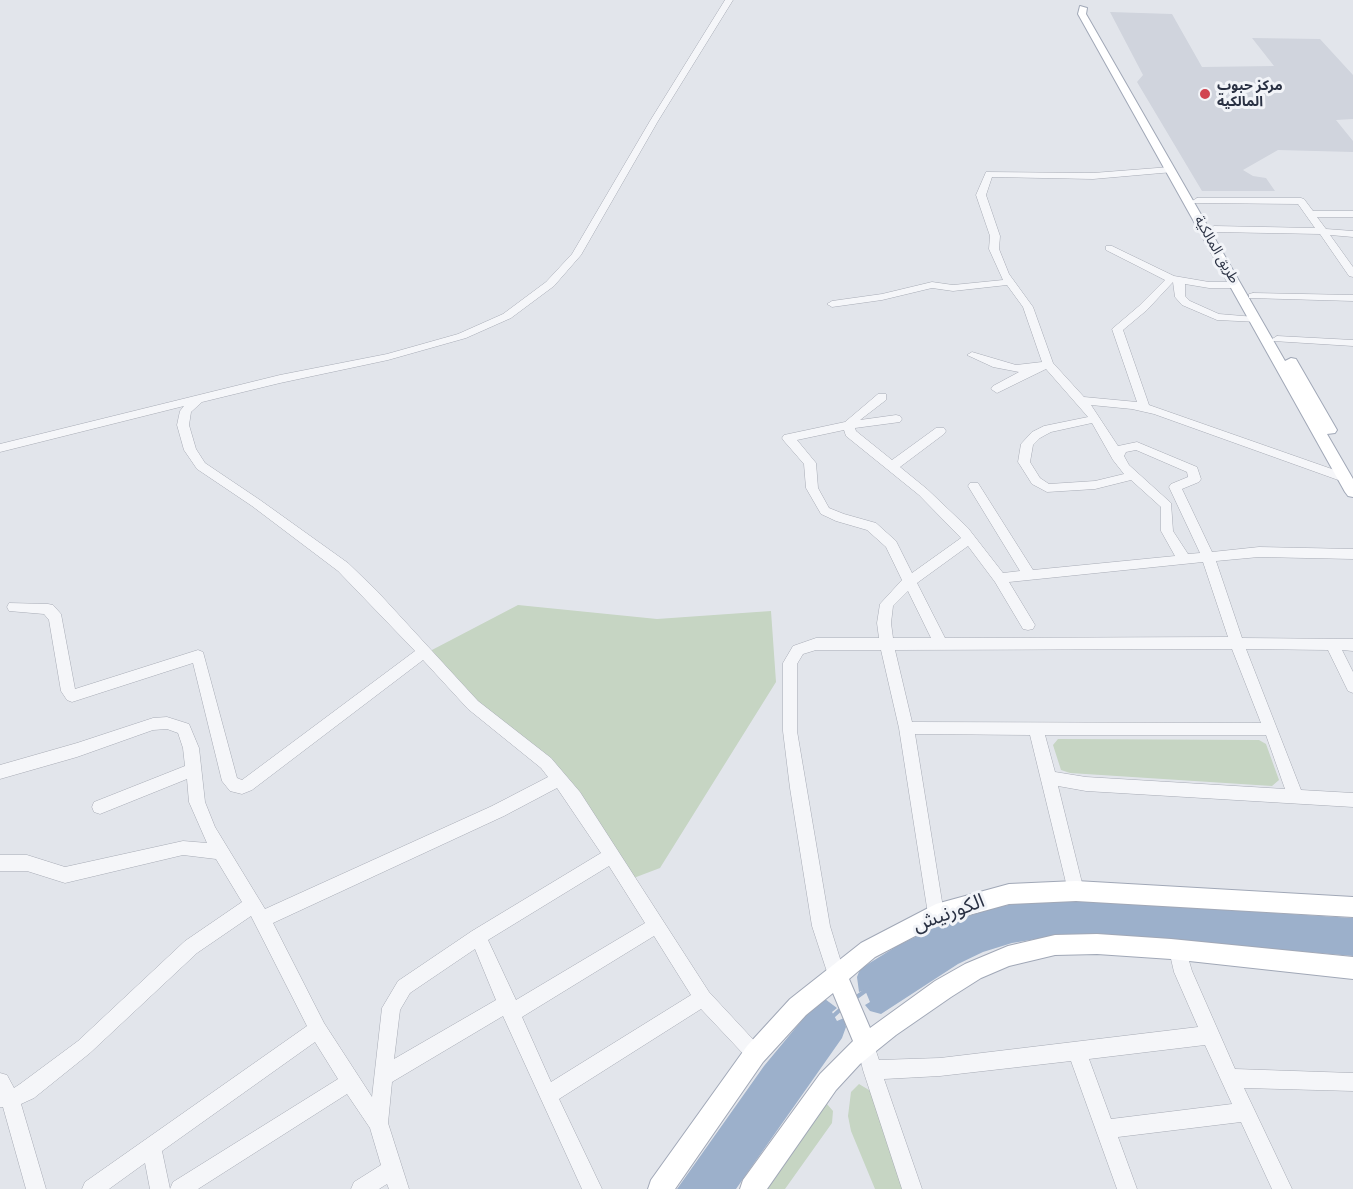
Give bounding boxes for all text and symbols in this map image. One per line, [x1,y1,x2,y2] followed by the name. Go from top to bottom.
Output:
[1217,78,1283,110] place label: مركز حبوب المالكية
[1198,87,1212,101] marker: مركز حبوب المالكية
[1190,213,1242,287] street label: طريق المالكية
[910,890,988,938] street label: الكورنيش

